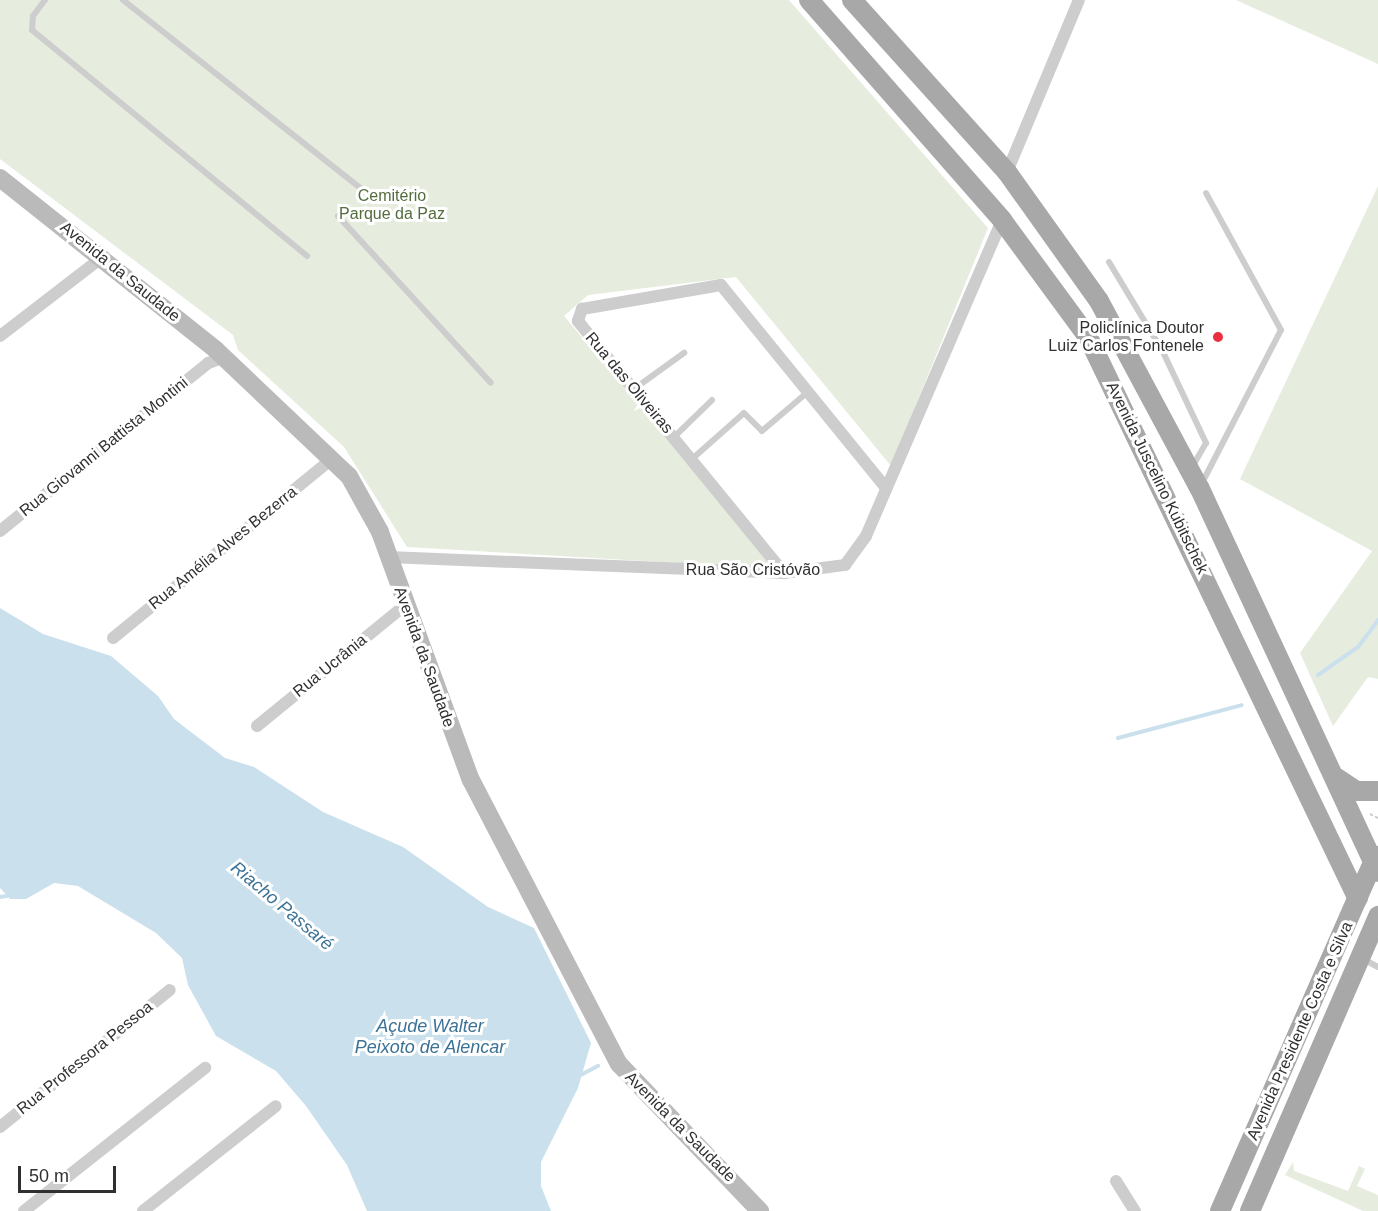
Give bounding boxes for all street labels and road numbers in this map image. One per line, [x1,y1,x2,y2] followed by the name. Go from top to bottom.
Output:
[56,218,184,326] street label: Avenida da Saudade
[581,328,677,438] street label: Rua das Oliveiras
[16,373,192,521] street label: Rua Giovanni Battista Montini
[1102,379,1212,577] street label: Avenida Juscelino Kubitschek
[144,482,302,614] street label: Rua Amélia Alves Bezerra
[686,560,820,580] street label: Rua São Cristóvão
[390,584,458,730] street label: Avenida da Saudade
[289,631,371,701] street label: Rua Ucrânia
[1243,919,1357,1143] street label: Avenida Presidente Costa e Silva
[13,997,157,1119] street label: Rua Professora Pessoa
[621,1068,739,1186] street label: Avenida da Saudade

